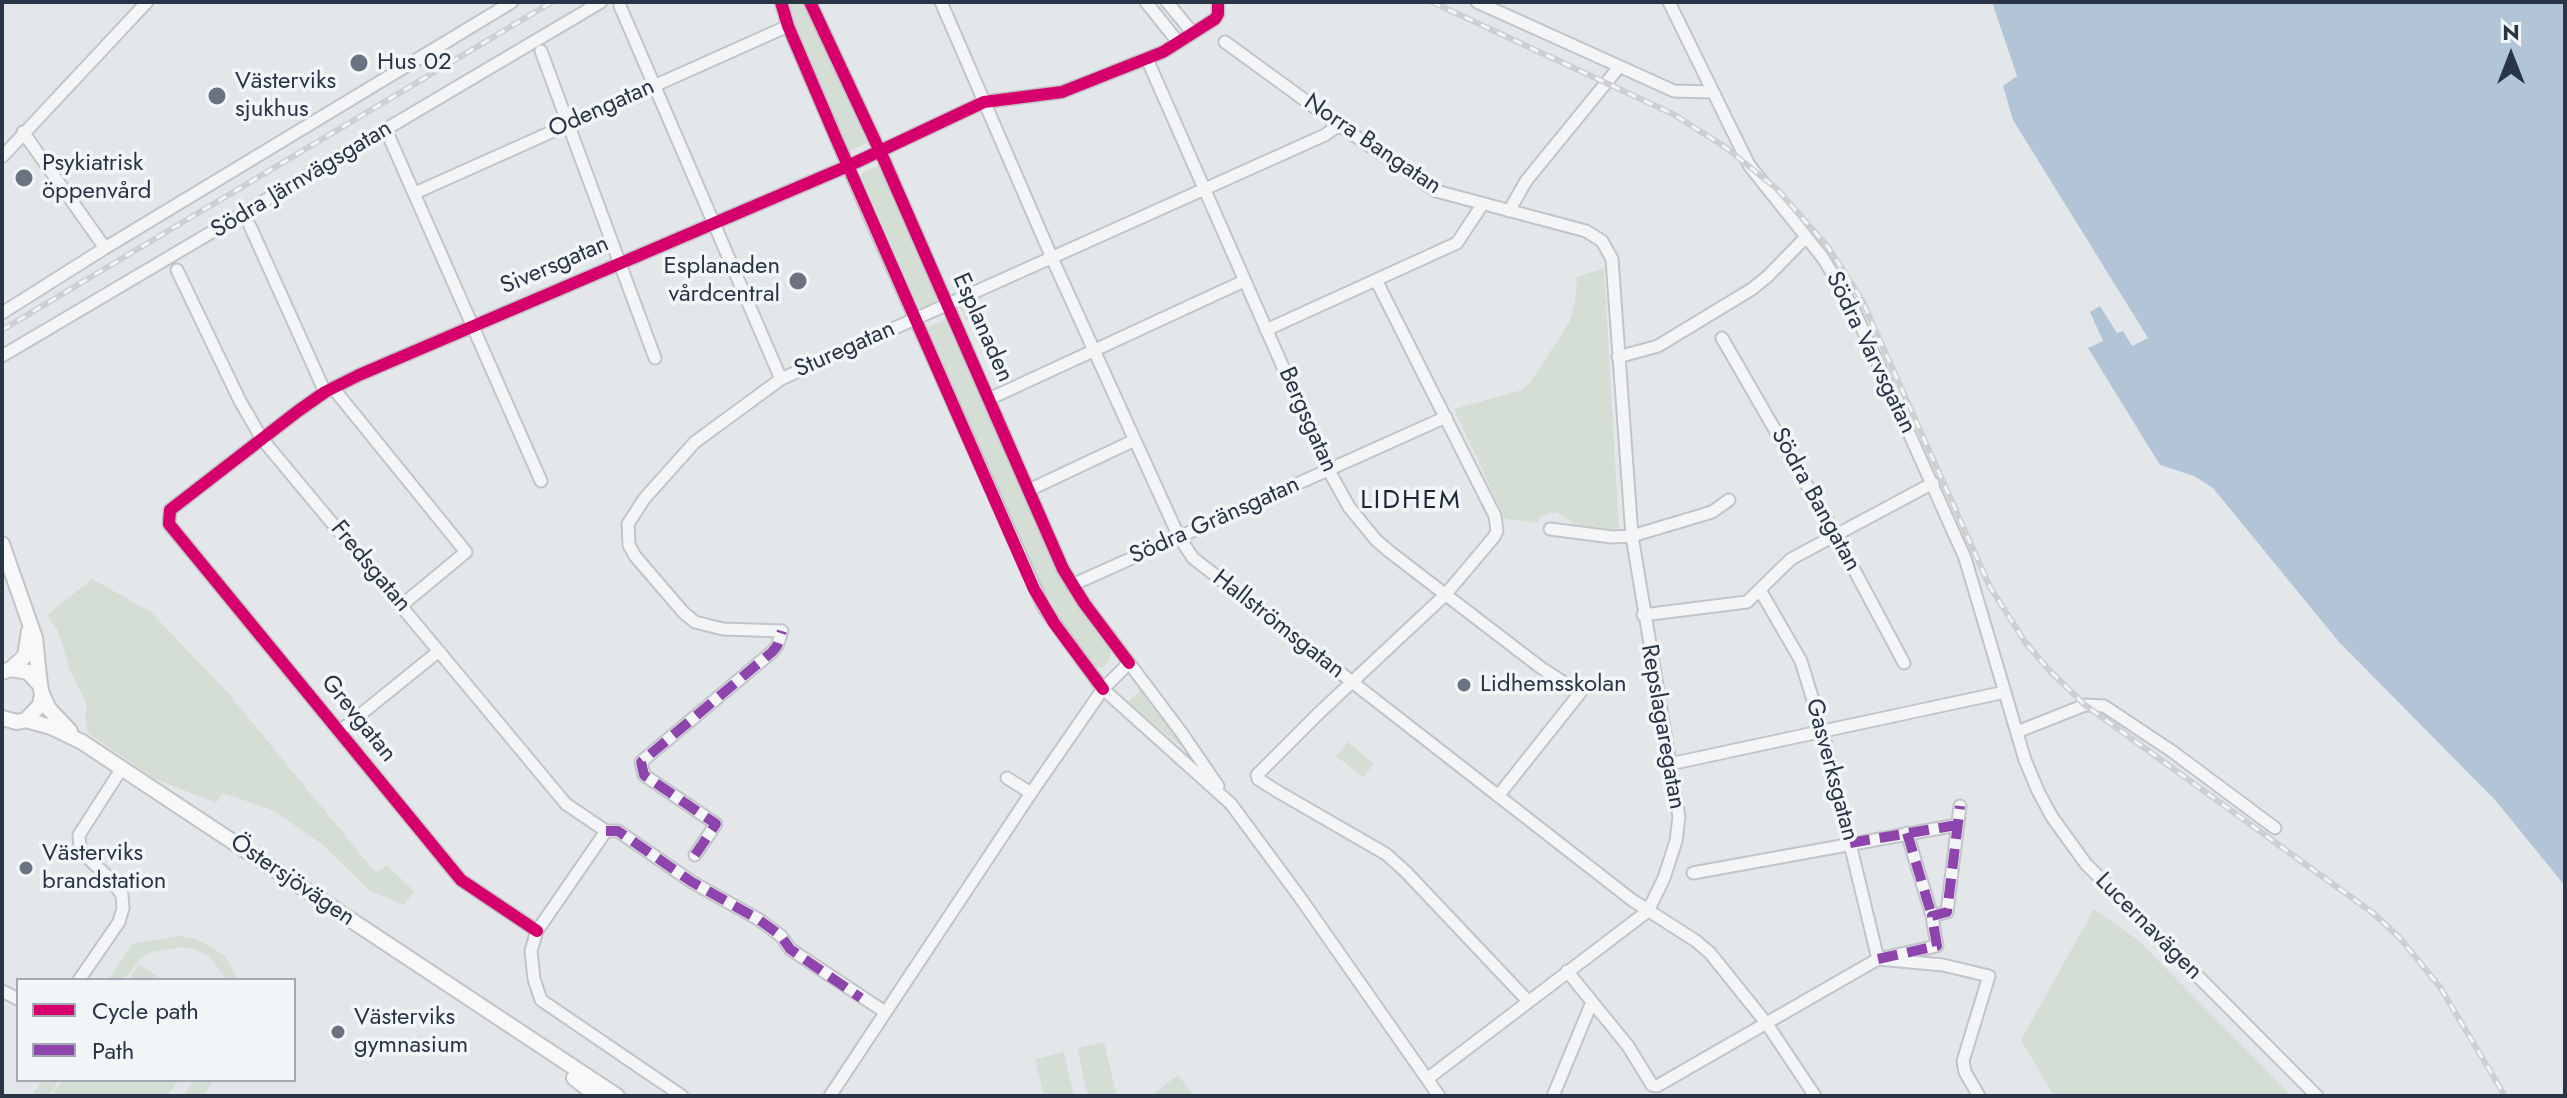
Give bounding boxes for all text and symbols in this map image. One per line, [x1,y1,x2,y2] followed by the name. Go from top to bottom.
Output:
[2471,16,2551,96] north arrow
[2502,16,2520,48] text: N
[377,49,452,77] place label: Hus 02
[348,52,370,74] marker: Hus 02
[235,68,336,124] place label: Västerviks sjukhus
[545,73,659,145] street label: Odengatan
[206,85,228,107] marker: Västerviks sjukhus
[1298,88,1446,202] street label: Norra Bangatan
[206,115,398,245] street label: Södra Järnvägsgatan
[42,150,151,206] place label: Psykiatrisk öppenvård
[13,167,35,189] marker: Psykiatrisk öppenvård
[496,230,614,302] street label: Siversgatan
[664,253,780,309] place label: Esplanaden vårdcentral
[1818,268,1922,438] street label: Södra Varvsgatan
[945,269,1019,387] street label: Esplanaden
[787,270,809,292] marker: Esplanaden vårdcentral
[790,315,900,385] street label: Sturegatan
[1271,363,1343,477] street label: Bergsgatan
[1764,423,1866,577] street label: Södra Bangatan
[1126,471,1304,571] street label: Södra Gränsgatan
[1360,486,1462,518] district label: LIDHEM
[324,516,416,618] street label: Fredsgatan
[1206,565,1350,685] street label: Hallströmsgatan
[1633,642,1691,812] street label: Repslagaregatan
[314,670,402,768] street label: Grevgatan
[1480,671,1627,699] place label: Lidhemsskolan
[1455,676,1473,694] marker: Lidhemsskolan
[1798,696,1864,844] street label: Gasverksgatan
[224,829,360,933] street label: Östersjövägen
[42,840,166,896] place label: Västerviks brandstation
[17,859,35,877] marker: Västerviks brandstation
[2088,867,2208,987] street label: Lucernavägen
[16,978,296,1082] legend
[92,993,199,1028] text: Cycle path
[354,1004,468,1060] place label: Västerviks gymnasium
[329,1023,347,1041] marker: Västerviks gymnasium
[92,1033,134,1068] text: Path

